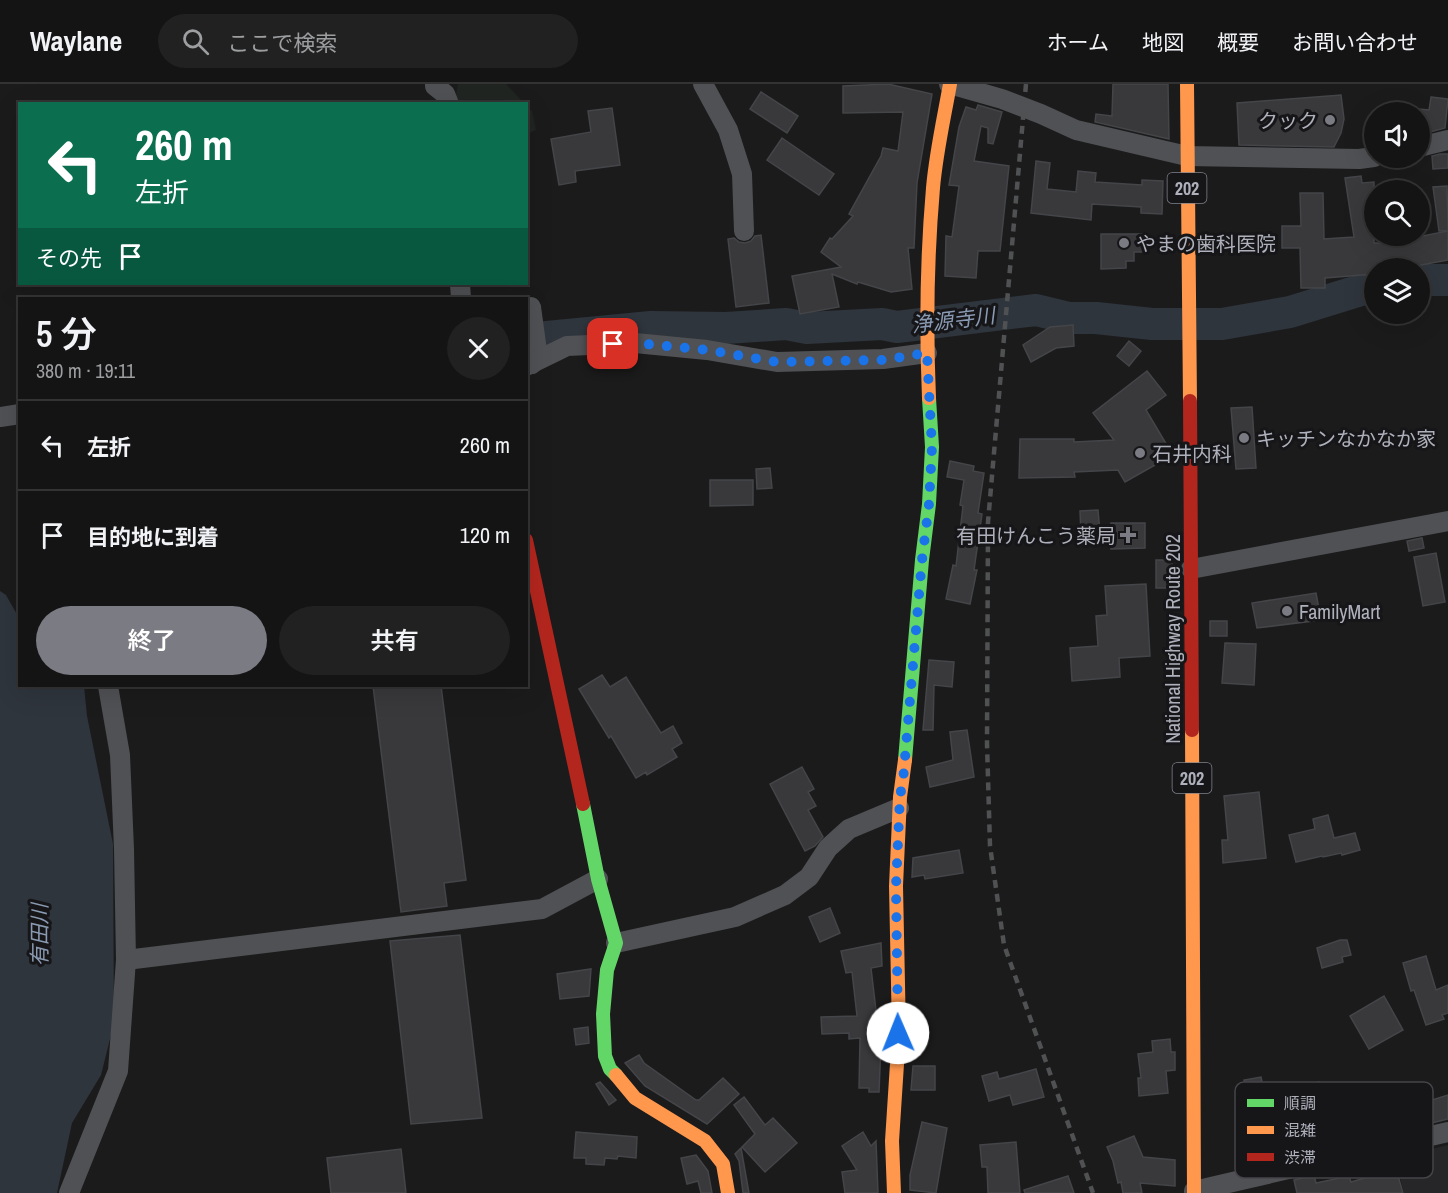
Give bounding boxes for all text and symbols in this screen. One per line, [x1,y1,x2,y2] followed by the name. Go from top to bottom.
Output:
[158,14,578,68] search box
[30,22,122,60] text: Waylane
[179,25,212,58] icon: search
[227,28,337,58] text: ここで検索
[1047,28,1109,57] text: ホーム
[1142,28,1184,57] text: 地図
[1217,28,1259,57] text: 概要
[1292,28,1418,57] text: お問い合わせ
[1364,102,1430,324] map controls
[1364,102,1430,168] button: sound
[1258,107,1318,134] place label: クック
[1323,113,1337,127] marker: クック
[135,117,233,173] text: 260 m
[36,126,114,204] icon: left
[1168,173,1206,203] road number: 202
[135,174,189,210] text: 左折
[1364,180,1430,246] button: search
[1136,230,1276,257] place label: やまの歯科医院
[1117,236,1131,250] marker: やまの歯科医院
[114,240,147,273] icon: arrive
[36,243,102,273] text: その先
[1364,258,1430,324] button: layers
[910,300,998,340] water label: 浄源寺川
[36,310,97,358] text: 5 分
[447,317,510,380] button: close
[587,318,638,369] pin
[596,327,629,360] icon: arrive
[36,357,135,384] text: 380 m · 19:11
[1256,425,1436,452] place label: キッチンなかなか家
[36,429,69,462] icon: left
[460,430,510,460] text: 260 m
[1237,431,1251,445] marker: キッチンなかなか家
[87,432,131,462] text: 左折
[1152,440,1232,467] place label: 石井内科
[1133,446,1147,460] marker: 石井内科
[36,519,69,552] icon: arrive
[460,520,510,550] text: 120 m
[87,522,219,552] text: 目的地に到着
[956,522,1116,549] place label: 有田けんこう薬局
[1121,528,1135,542] marker: 有田けんこう薬局
[1159,534,1186,744] street label: National Highway Route 202
[1299,598,1381,625] place label: FamilyMart
[1280,604,1294,618] marker: FamilyMart
[36,606,267,675] button: 終了
[279,606,510,675] button: 共有
[1172,763,1212,793] road number: 202
[25,902,54,967] water label: 有田川
[866,1001,930,1065] position arrow
[1235,1082,1433,1178] legend
[1284,1092,1316,1114] text: 順調
[1284,1119,1316,1141] text: 混雑
[1284,1146,1316,1168] text: 渋滞

